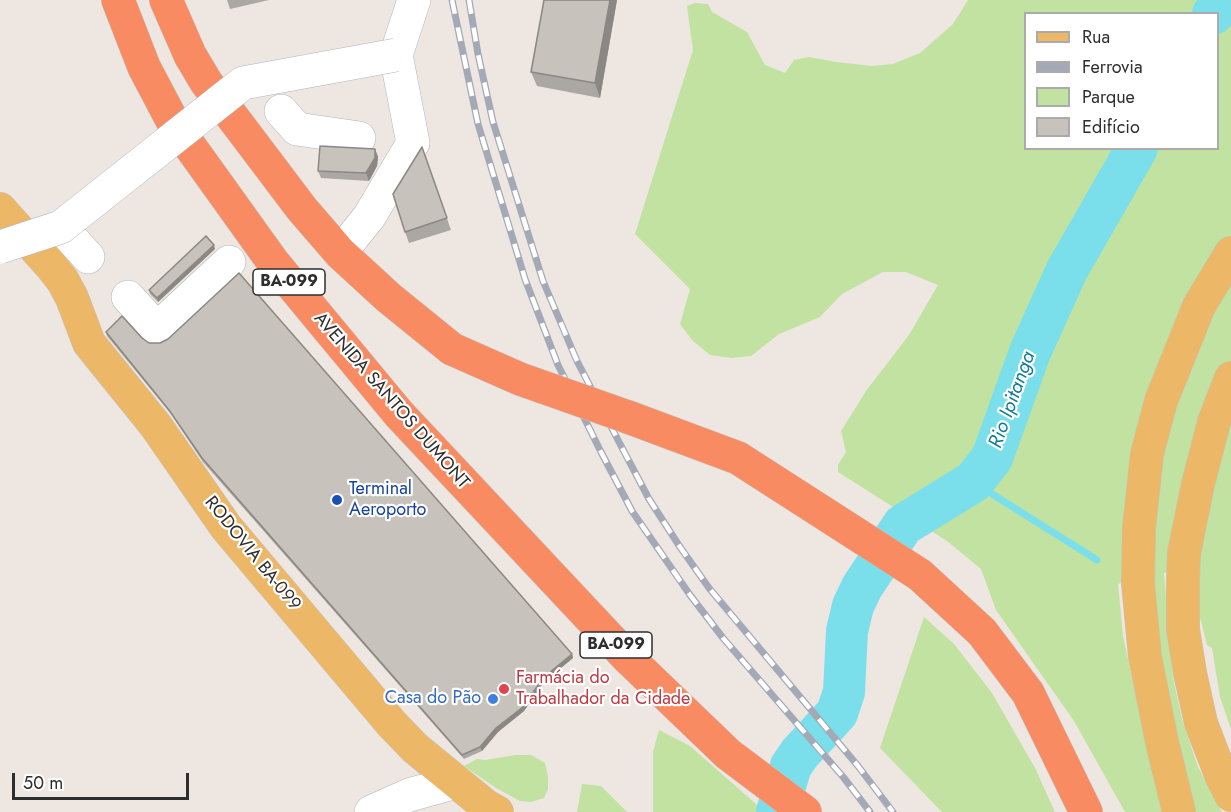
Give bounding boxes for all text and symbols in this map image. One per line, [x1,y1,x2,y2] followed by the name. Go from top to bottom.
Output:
[1024,12,1219,150] legend
[1082,24,1110,50] text: Rua
[1082,54,1143,80] text: Ferrovia
[1082,84,1135,110] text: Parque
[1082,114,1140,140] text: Edifício
[253,269,325,295] road number: BA-099
[309,308,473,494] street label: AVENIDA SANTOS DUMONT
[984,348,1042,452] water label: Rio Ipitanga
[349,479,426,522] place label: Terminal Aeroporto
[199,493,305,615] street label: RODOVIA BA-099
[330,493,344,507] marker: Terminal Aeroporto
[580,632,652,658] road number: BA-099
[516,668,690,710] place label: Farmácia do Trabalhador da Cidade
[497,682,511,696] marker: Farmácia do Trabalhador da Cidade
[385,688,481,710] place label: Casa do Pão
[486,692,500,706] marker: Casa do Pão
[15,761,192,799] scale bar
[23,770,63,796] text: 50 m

